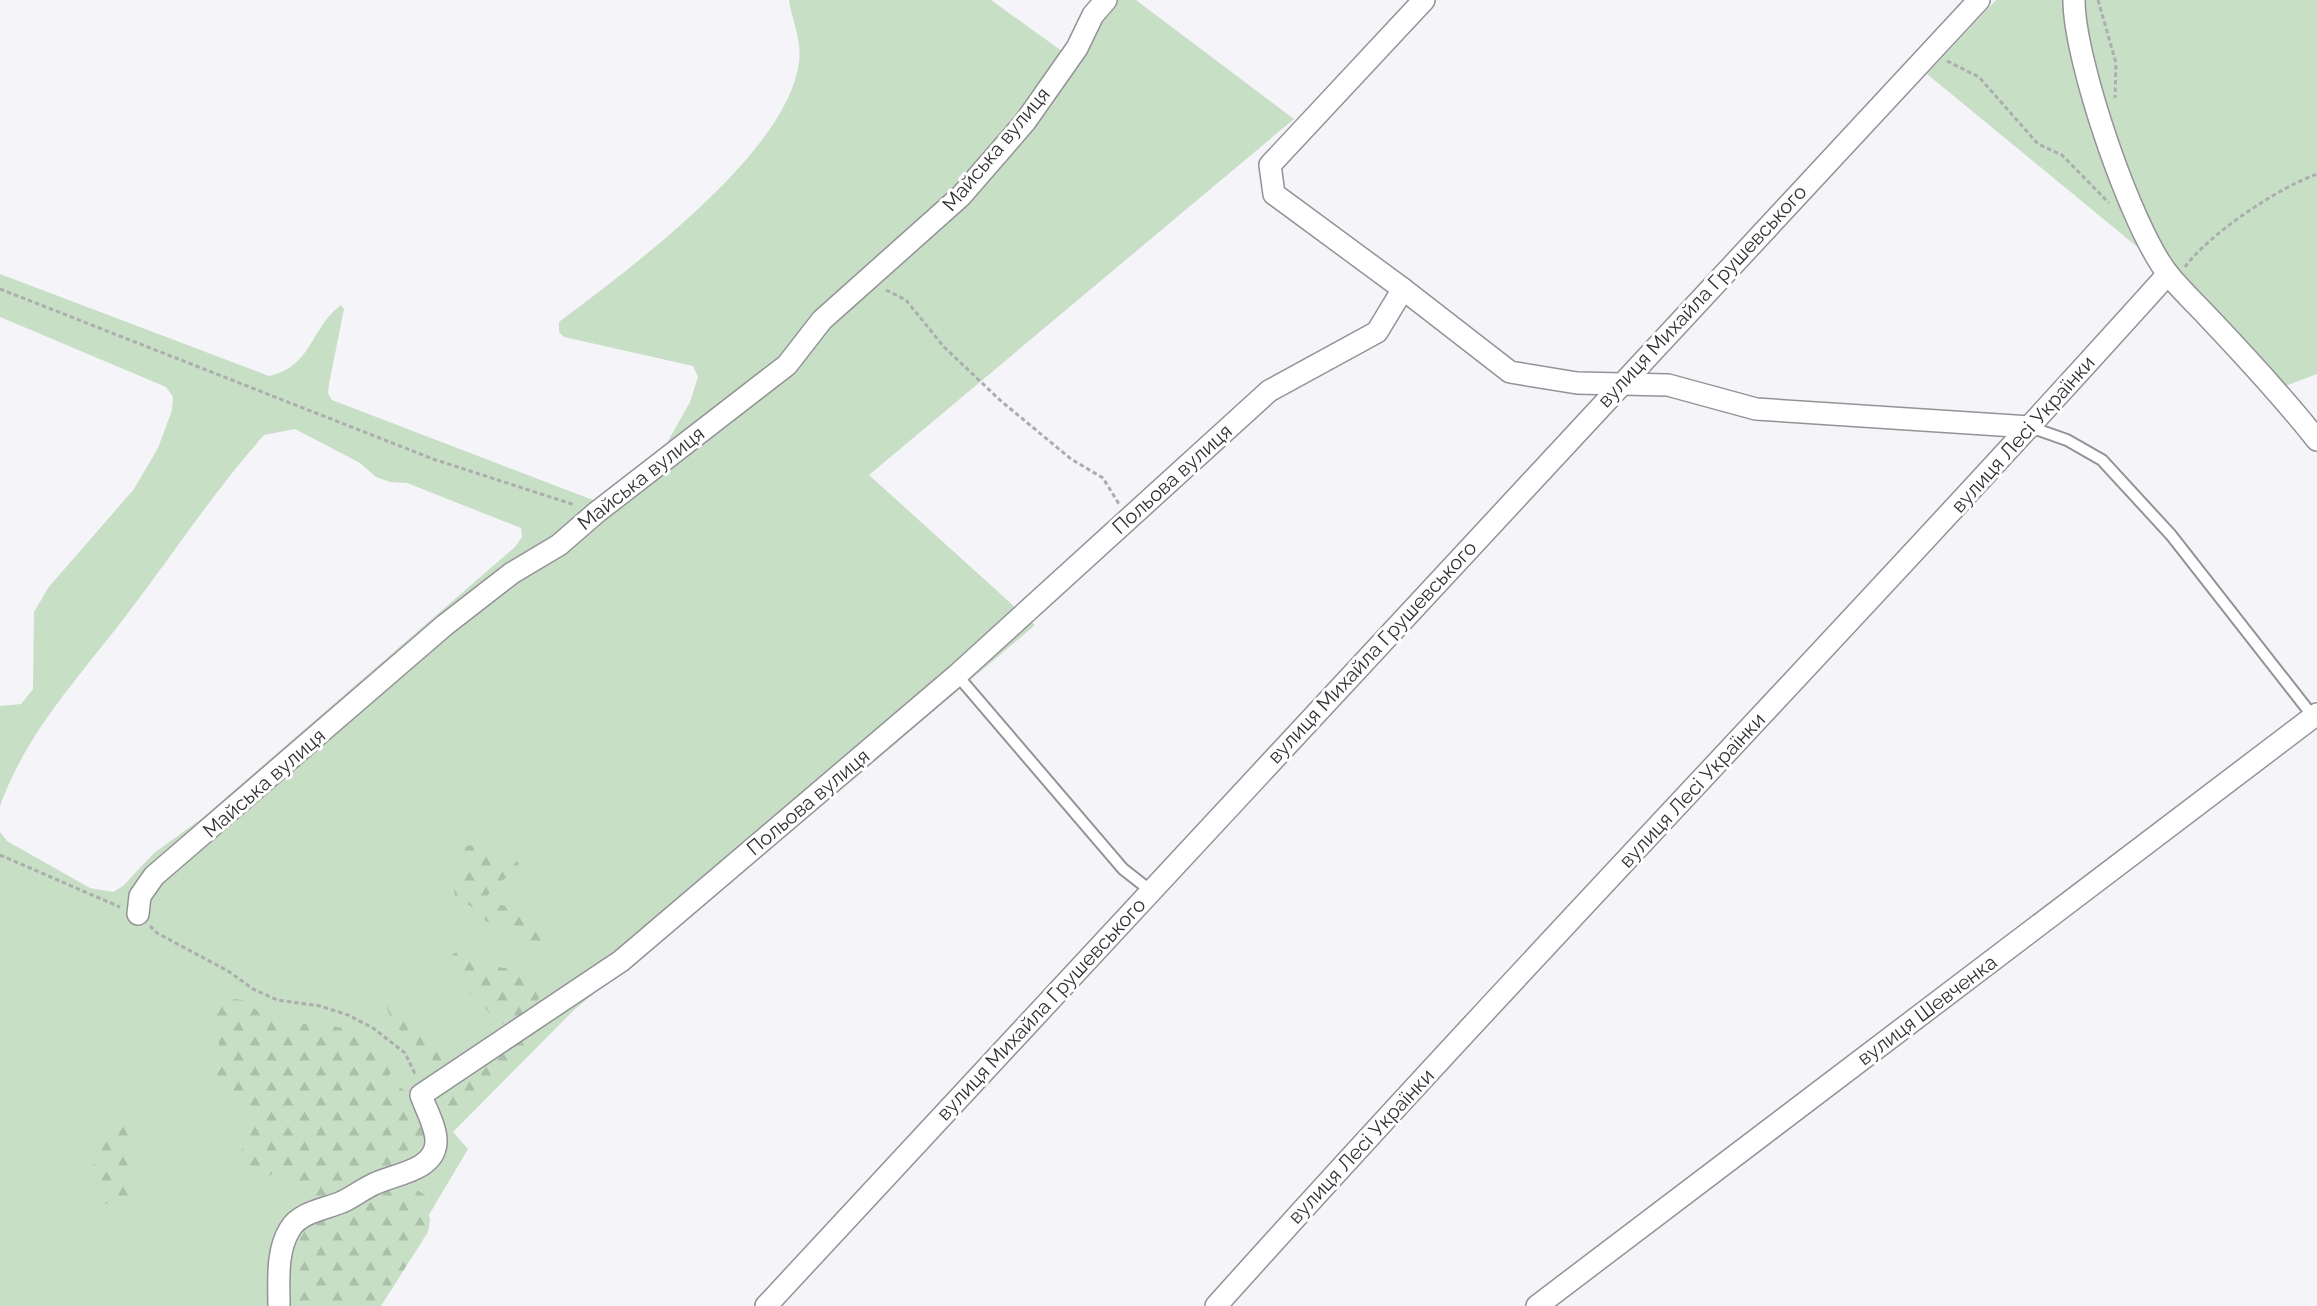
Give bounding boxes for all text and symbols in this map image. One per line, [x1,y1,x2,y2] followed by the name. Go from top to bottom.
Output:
[937,82,1055,216] street label: Майська вулиця
[1592,180,1812,412] street label: вулиця Михайла Грушевського
[1946,351,2100,517] street label: вулиця Лесі Українки
[1107,419,1237,539] street label: Польова вулиця
[573,421,709,535] street label: Майська вулиця
[1262,536,1482,768] street label: вулиця Михайла Грушевського
[1614,708,1770,872] street label: вулиця Лесі Українки
[198,723,330,843] street label: Майська вулиця
[742,744,874,860] street label: Польова вулиця
[931,893,1151,1125] street label: вулиця Михайла Грушевського
[1853,950,2001,1070] street label: вулиця Шевченка
[1283,1064,1439,1228] street label: вулиця Лесі Українки

